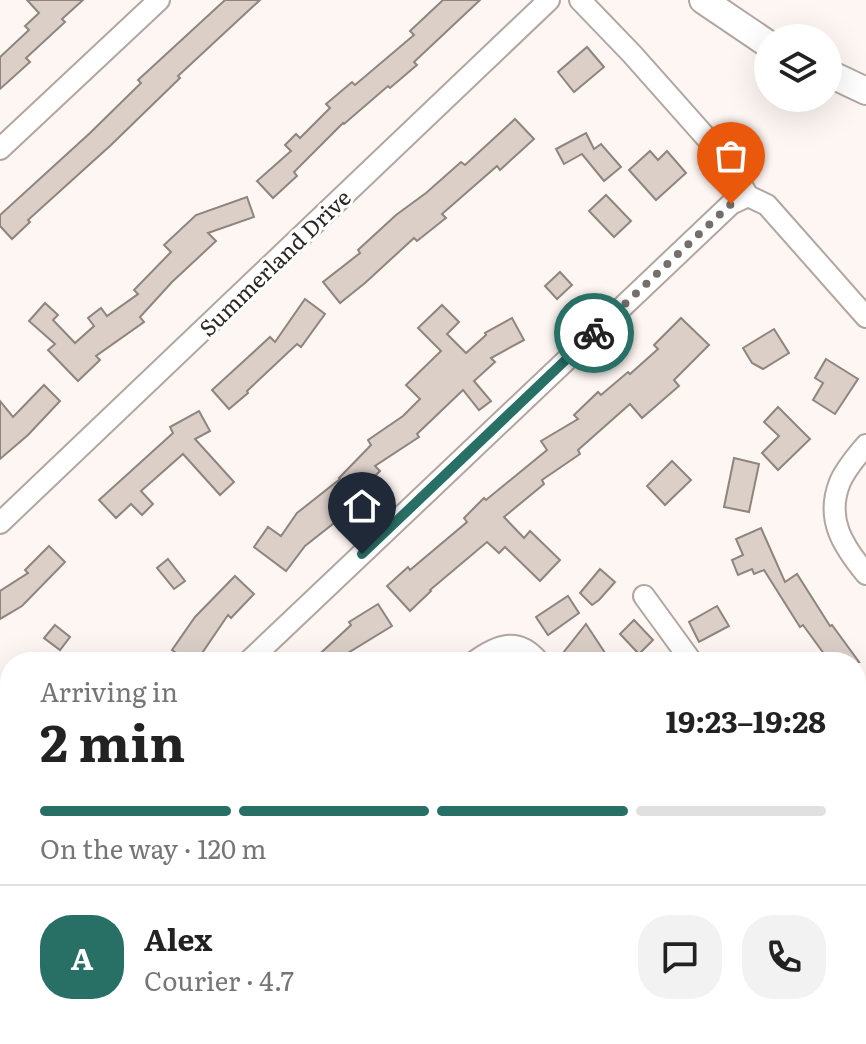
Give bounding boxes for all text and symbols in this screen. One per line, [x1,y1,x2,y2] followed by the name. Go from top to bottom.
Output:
[754,24,842,112] map controls
[754,24,842,112] button: layers
[697,122,765,204] pin
[709,134,753,178] icon: bag
[191,181,357,343] street label: Summerland Drive
[554,293,634,373] courier
[572,311,616,355] icon: bike
[328,472,396,554] pin
[340,484,384,528] icon: home
[40,671,178,710] text: Arriving in
[666,698,826,742] text: 19:23–19:28
[40,701,185,778] text: 2 min
[40,828,266,867] text: On the way · 120 m
[638,915,722,999] button: chat
[742,915,826,999] button: phone
[144,916,212,960] text: Alex
[71,935,93,979] text: A
[144,960,294,999] text: Courier · 4.7

